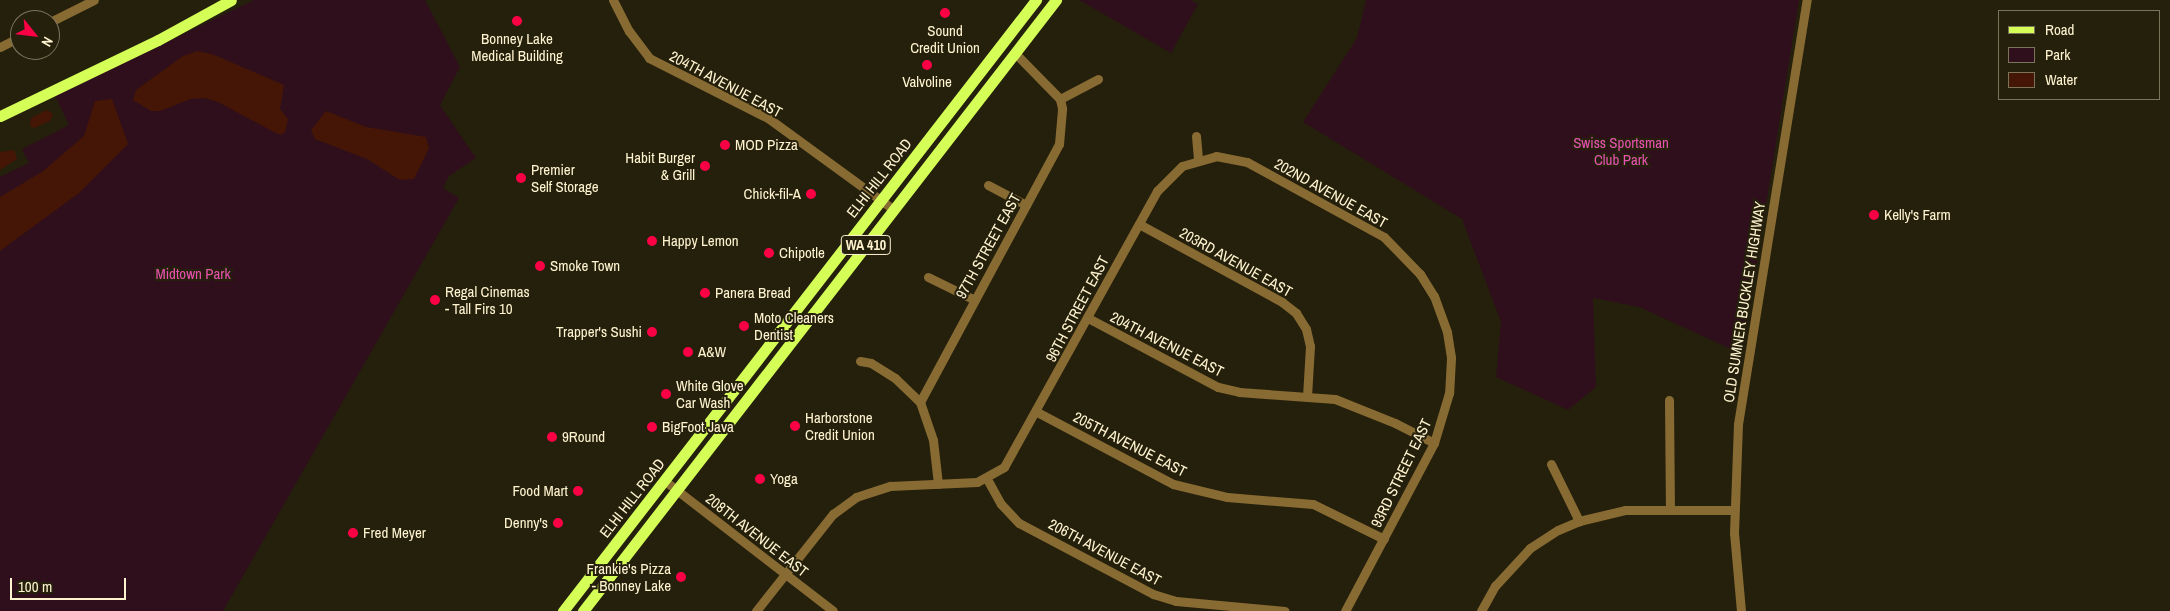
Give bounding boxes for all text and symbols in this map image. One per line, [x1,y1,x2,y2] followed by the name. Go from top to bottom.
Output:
[939,7,951,19] marker: Sound Credit Union
[10,10,60,60] north arrow
[1998,10,2160,100] legend
[511,15,523,27] marker: Bonney Lake Medical Building
[2045,19,2074,40] text: Road
[910,21,980,56] place label: Sound Credit Union
[471,29,563,64] place label: Bonney Lake Medical Building
[37,34,57,50] text: N
[2045,44,2070,65] text: Park
[666,47,786,121] street label: 204TH AVENUE EAST
[921,59,933,71] marker: Valvoline
[2045,69,2077,90] text: Water
[902,73,952,91] place label: Valvoline
[1573,133,1669,168] park label: Swiss Sportsman Club Park
[842,135,916,221] street label: ELHI HILL ROAD
[735,136,798,154] place label: MOD Pizza
[719,139,731,151] marker: MOD Pizza
[625,148,695,183] place label: Habit Burger & Grill
[1271,154,1391,232] street label: 202ND AVENUE EAST
[531,160,599,195] place label: Premier Self Storage
[699,160,711,172] marker: Habit Burger & Grill
[515,172,527,184] marker: Premier Self Storage
[744,185,801,203] place label: Chick-fil-A
[805,188,817,200] marker: Chick-fil-A
[952,190,1024,302] street label: 97TH STREET EAST
[1719,200,1769,404] street label: OLD SUMNER BUCKLEY HIGHWAY
[1884,206,1951,224] place label: Kelly's Farm
[1868,209,1880,221] marker: Kelly's Farm
[1176,223,1296,301] street label: 203RD AVENUE EAST
[662,232,739,250] place label: Happy Lemon
[840,234,892,256] road number: WA 410
[646,235,658,247] marker: Happy Lemon
[779,244,825,262] place label: Chipotle
[763,247,775,259] marker: Chipotle
[1041,253,1113,365] street label: 96TH STREET EAST
[550,257,620,275] place label: Smoke Town
[534,260,546,272] marker: Smoke Town
[155,265,231,283] park label: Midtown Park
[445,282,530,317] place label: Regal Cinemas - Tall Firs 10
[715,284,791,302] place label: Panera Bread
[699,287,711,299] marker: Panera Bread
[429,294,441,306] marker: Regal Cinemas - Tall Firs 10
[1107,307,1227,381] street label: 204TH AVENUE EAST
[754,308,834,343] place label: Moto Cleaners Dentist
[738,320,750,332] marker: Moto Cleaners Dentist
[556,323,642,341] place label: Trapper's Sushi
[646,326,658,338] marker: Trapper's Sushi
[698,343,726,361] place label: A&W
[682,346,694,358] marker: A&W
[676,376,744,411] place label: White Glove Car Wash
[660,388,672,400] marker: White Glove Car Wash
[1070,407,1190,481] street label: 205TH AVENUE EAST
[805,408,875,443] place label: Harborstone Credit Union
[1367,416,1435,530] street label: 93RD STREET EAST
[662,418,734,436] place label: BigFoot Java
[789,420,801,432] marker: Harborstone Credit Union
[646,421,658,433] marker: BigFoot Java
[562,428,605,446] place label: 9Round
[546,431,558,443] marker: 9Round
[595,455,669,541] street label: ELHI HILL ROAD
[770,470,798,488] place label: Yoga
[754,473,766,485] marker: Yoga
[513,482,568,500] place label: Food Mart
[572,485,584,497] marker: Food Mart
[702,489,812,581] street label: 208TH AVENUE EAST
[504,514,548,532] place label: Denny's
[1045,515,1165,589] street label: 206TH AVENUE EAST
[552,517,564,529] marker: Denny's
[363,524,426,542] place label: Fred Meyer
[347,527,359,539] marker: Fred Meyer
[587,559,671,594] place label: Frankie's Pizza - Bonney Lake
[12,568,129,600] scale bar
[675,571,687,583] marker: Frankie's Pizza - Bonney Lake
[18,576,52,597] text: 100 m

